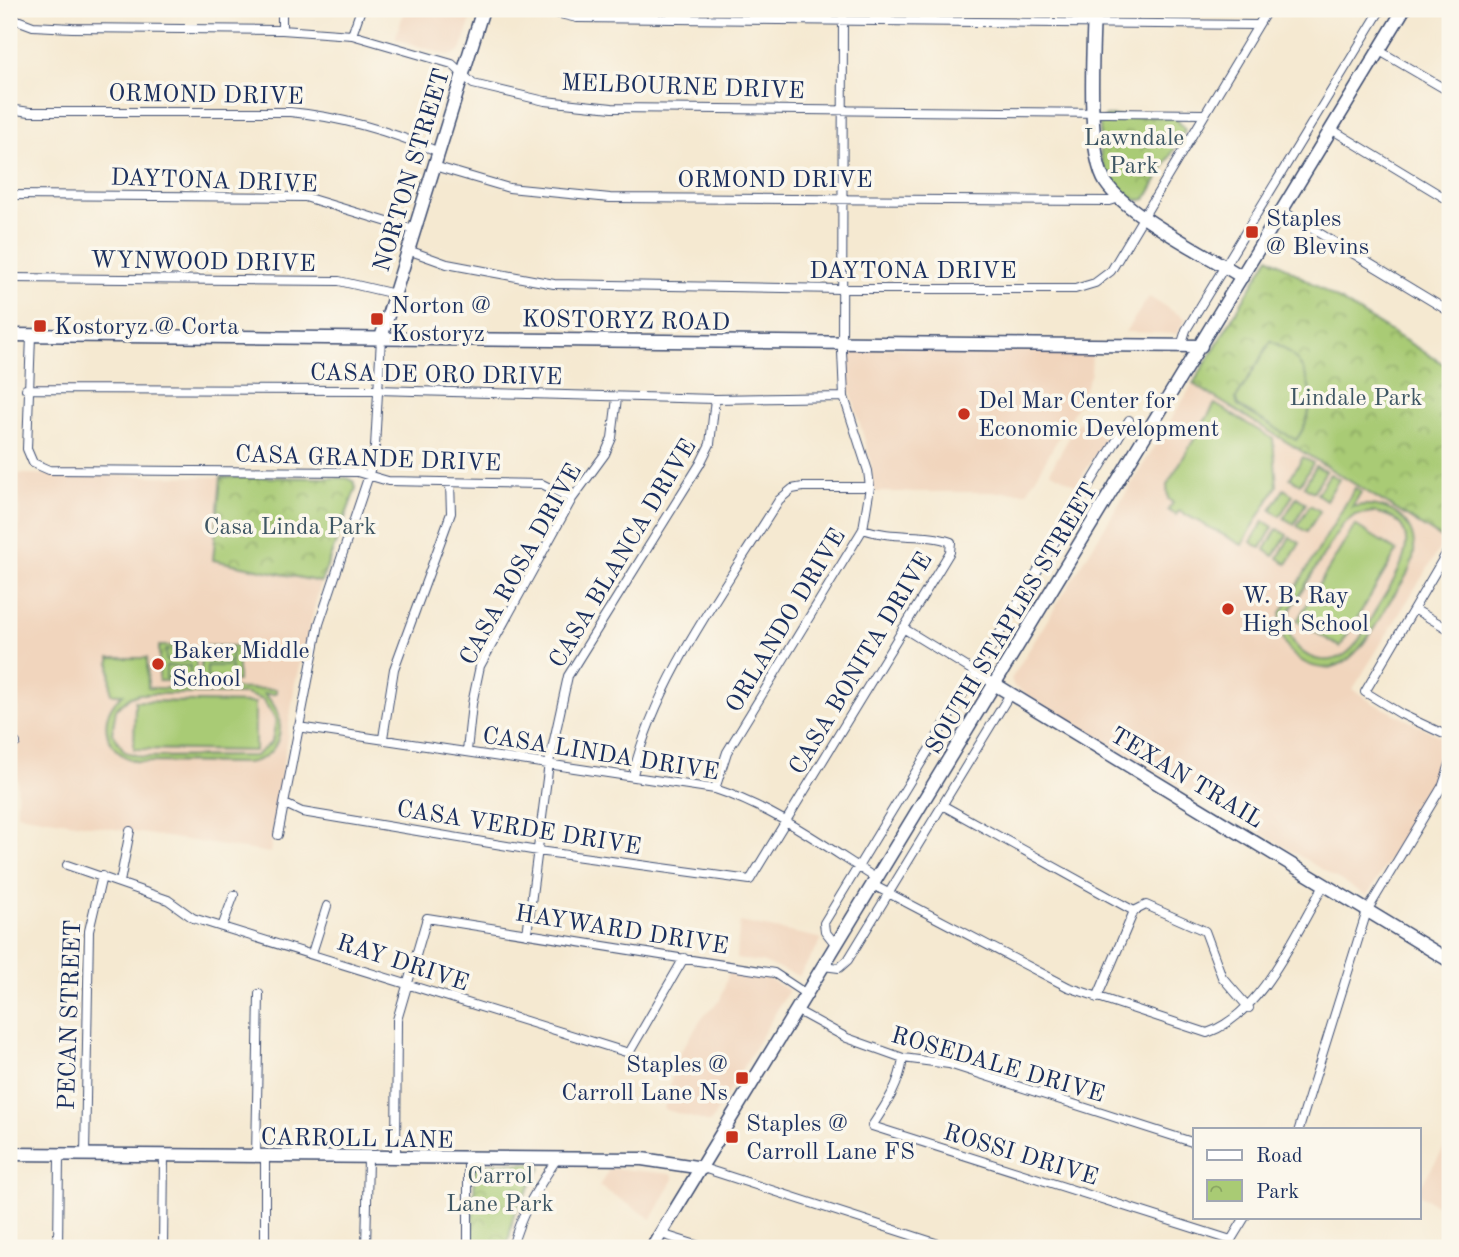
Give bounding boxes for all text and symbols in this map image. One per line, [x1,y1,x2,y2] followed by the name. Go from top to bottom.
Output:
[371,66,455,275] street label: NORTON STREET
[561,72,805,104] street label: MELBOURNE DRIVE
[108,82,304,110] street label: ORMOND DRIVE
[1084,127,1184,179] park label: Lawndale Park
[110,166,318,198] street label: DAYTONA DRIVE
[677,169,873,193] street label: ORMOND DRIVE
[1266,208,1369,260] place label: Staples @ Blevins
[1244,224,1260,240] marker: Staples @ Blevins
[90,249,316,277] street label: WYNWOOD DRIVE
[809,260,1017,284] street label: DAYTONA DRIVE
[391,295,491,347] place label: Norton @ Kostoryz
[522,308,730,336] street label: KOSTORYZ ROAD
[369,311,385,327] marker: Norton @ Kostoryz
[54,316,239,340] place label: Kostoryz @ Corta
[32,318,48,334] marker: Kostoryz @ Corta
[310,362,562,390] street label: CASA DE ORO DRIVE
[1289,387,1423,411] park label: Lindale Park
[978,390,1219,442] place label: Del Mar Center for Economic Development
[956,406,972,422] marker: Del Mar Center for Economic Development
[546,435,702,673] street label: CASA BLANCA DRIVE
[234,443,501,477] street label: CASA GRANDE DRIVE
[456,460,587,670] street label: CASA ROSA DRIVE
[922,480,1103,758] street label: SOUTH STAPLES STREET
[204,516,377,540] park label: Casa Linda Park
[722,525,851,717] street label: ORLANDO DRIVE
[786,549,938,779] street label: CASA BONITA DRIVE
[1242,585,1369,637] place label: W. B. Ray High School
[1220,601,1236,617] marker: W. B. Ray High School
[172,640,310,692] place label: Baker Middle School
[150,656,166,672] marker: Baker Middle School
[481,724,721,786] street label: CASA LINDA DRIVE
[1105,724,1266,834] street label: TEXAN TRAIL
[395,798,643,860] street label: CASA VERDE DRIVE
[513,902,730,960] street label: HAYWARD DRIVE
[56,919,86,1111] street label: PECAN STREET
[333,931,471,997] street label: RAY DRIVE
[888,1024,1107,1108] street label: ROSEDALE DRIVE
[561,1054,728,1106] place label: Staples @ Carroll Lane Ns
[734,1070,750,1086] marker: Staples @ Carroll Lane Ns
[746,1113,915,1165] place label: Staples @ Carroll Lane FS
[940,1121,1101,1191] street label: ROSSI DRIVE
[260,1126,453,1154] street label: CARROLL LANE
[1193,1128,1420,1218] legend
[724,1129,740,1145] marker: Staples @ Carroll Lane FS
[1256,1146,1303,1167] text: Road
[446,1165,554,1217] park label: Carrol Lane Park
[1256,1182,1299,1203] text: Park

